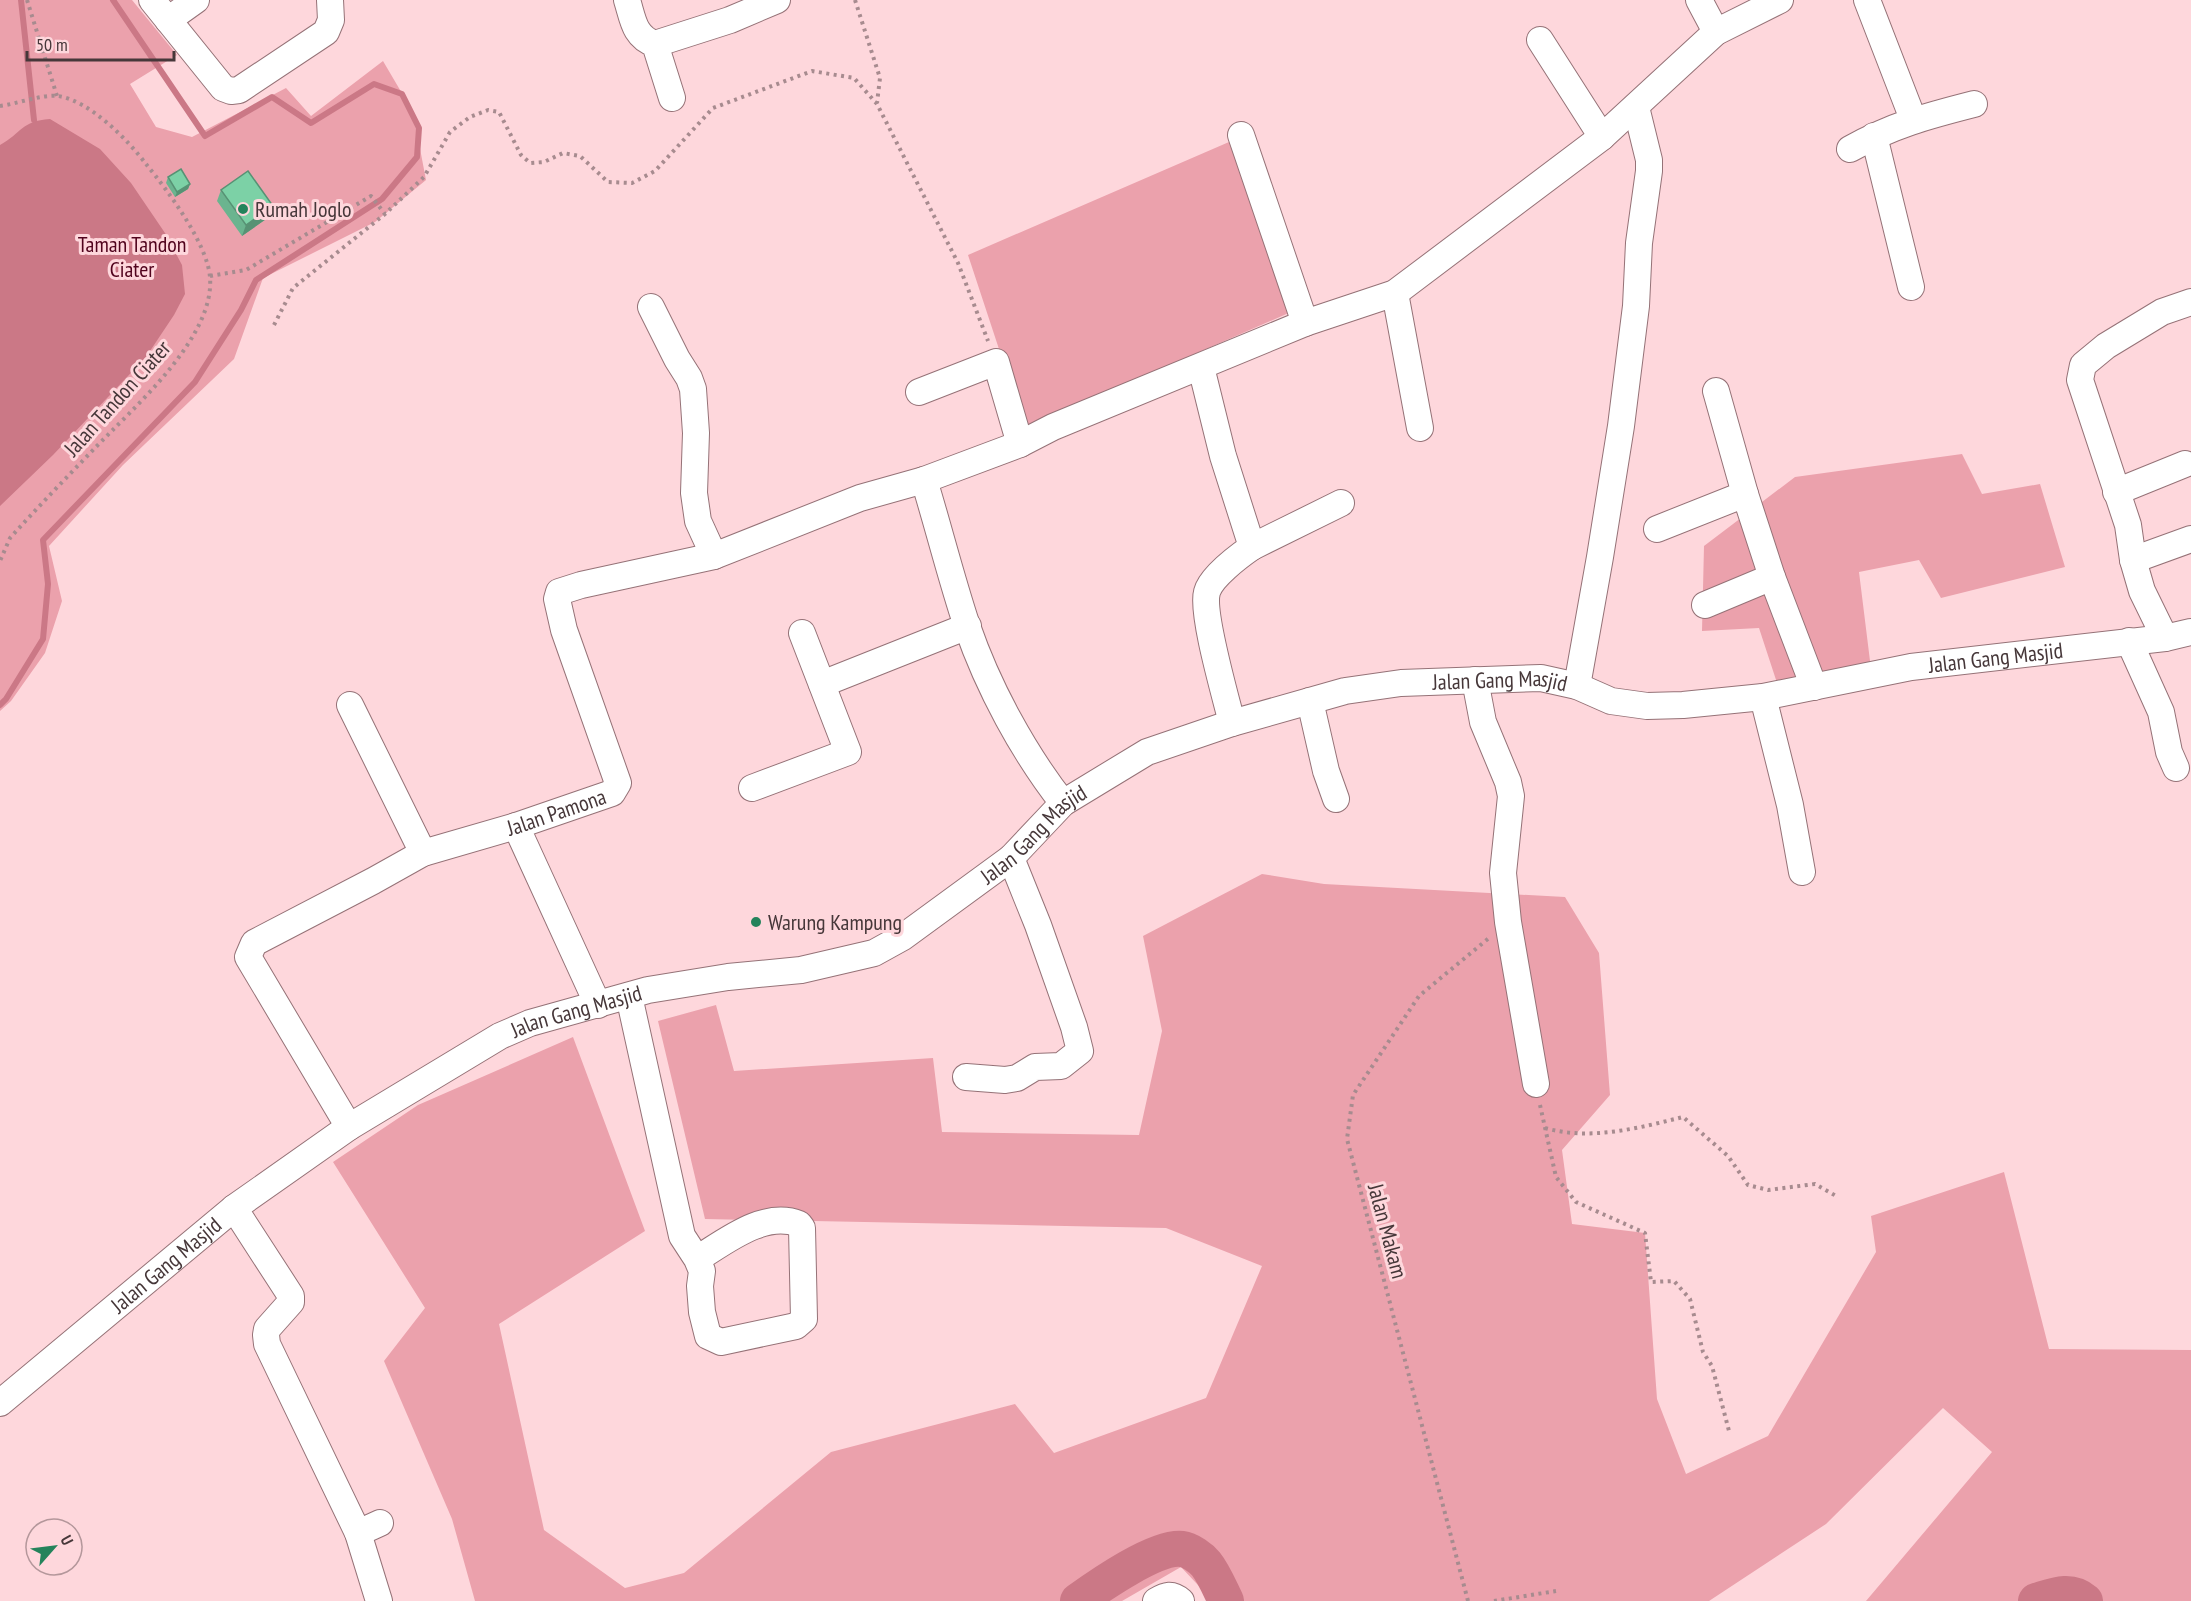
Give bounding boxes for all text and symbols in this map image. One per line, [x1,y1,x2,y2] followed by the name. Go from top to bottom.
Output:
[27,24,174,62] scale bar
[36,33,68,56] text: 50 m
[255,195,352,223] place label: Rumah Joglo
[236,202,250,216] marker: Rumah Joglo
[78,230,186,283] park label: Taman Tandon Ciater
[57,334,176,462] street label: Jalan Tandon Ciater
[1926,636,2064,679] street label: Jalan Gang Masjid
[1431,664,1570,697] street label: Jalan Gang Masjid
[974,778,1092,890] street label: Jalan Gang Masjid
[503,782,610,842] street label: Jalan Pamona
[768,908,902,936] place label: Warung Kampung
[749,915,763,929] marker: Warung Kampung
[505,978,645,1044] street label: Jalan Gang Masjid
[1362,1180,1414,1281] street label: Jalan Makam
[104,1211,227,1319] street label: Jalan Gang Masjid
[24,1517,84,1577] north arrow
[56,1532,78,1548] text: U

